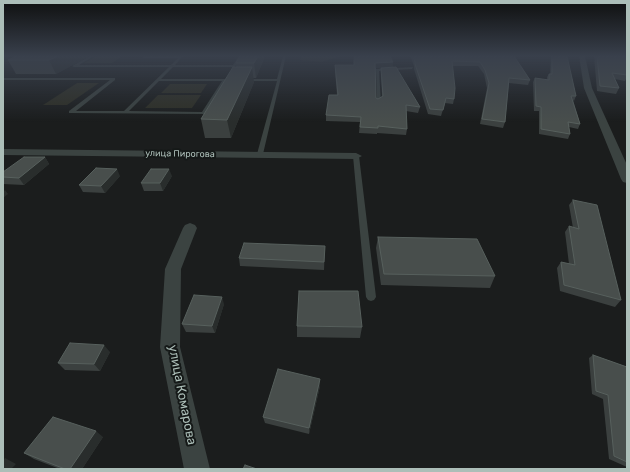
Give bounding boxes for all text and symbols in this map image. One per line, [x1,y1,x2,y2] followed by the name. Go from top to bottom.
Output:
[145,148,215,160] street label: улица Пирогова
[165,344,199,446] street label: улица Комарова

